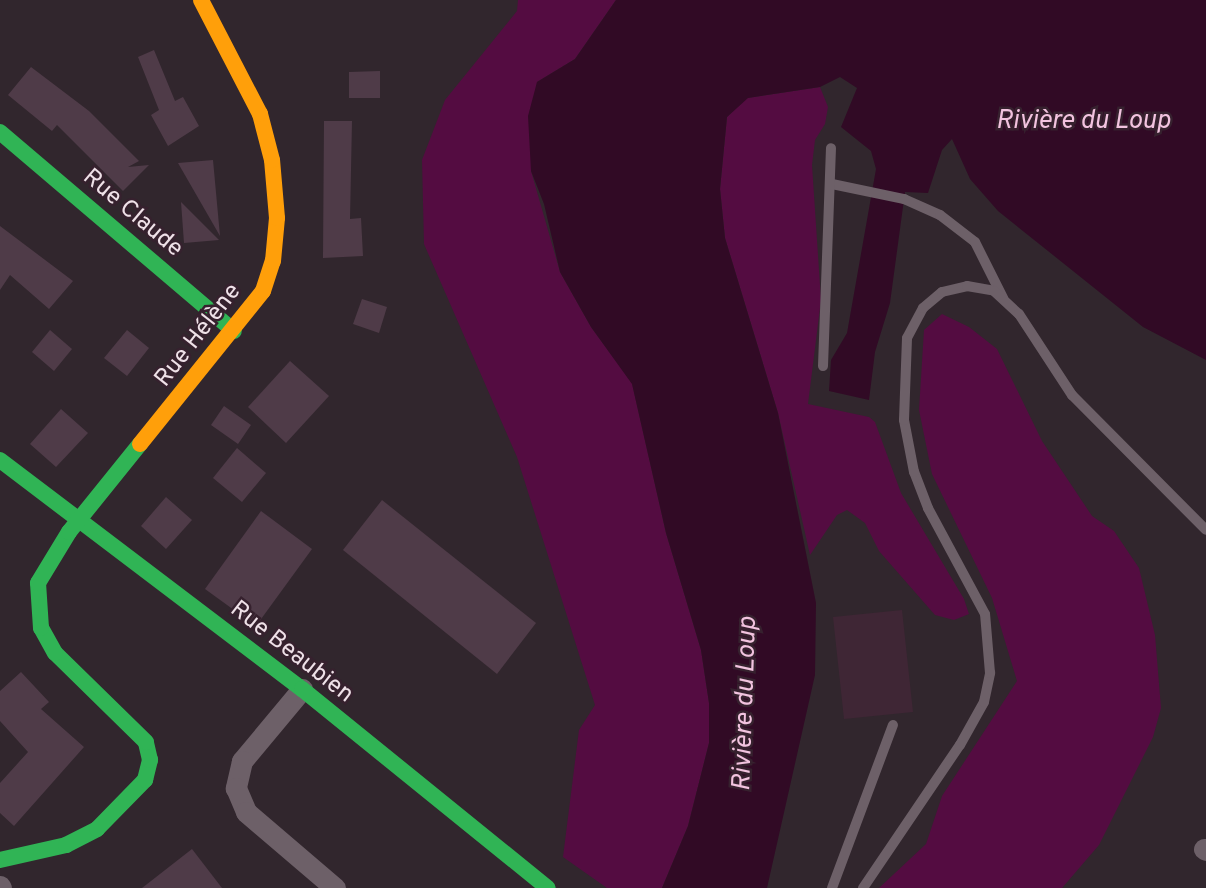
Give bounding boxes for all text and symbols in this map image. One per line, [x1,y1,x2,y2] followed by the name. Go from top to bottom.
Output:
[996,106,1170,138] water label: Rivière du Loup
[76,164,188,264] street label: Rue Claude
[150,279,248,393] street label: Rue Hélène
[224,596,358,710] street label: Rue Beaubien
[727,616,765,792] water label: Rivière du Loup

